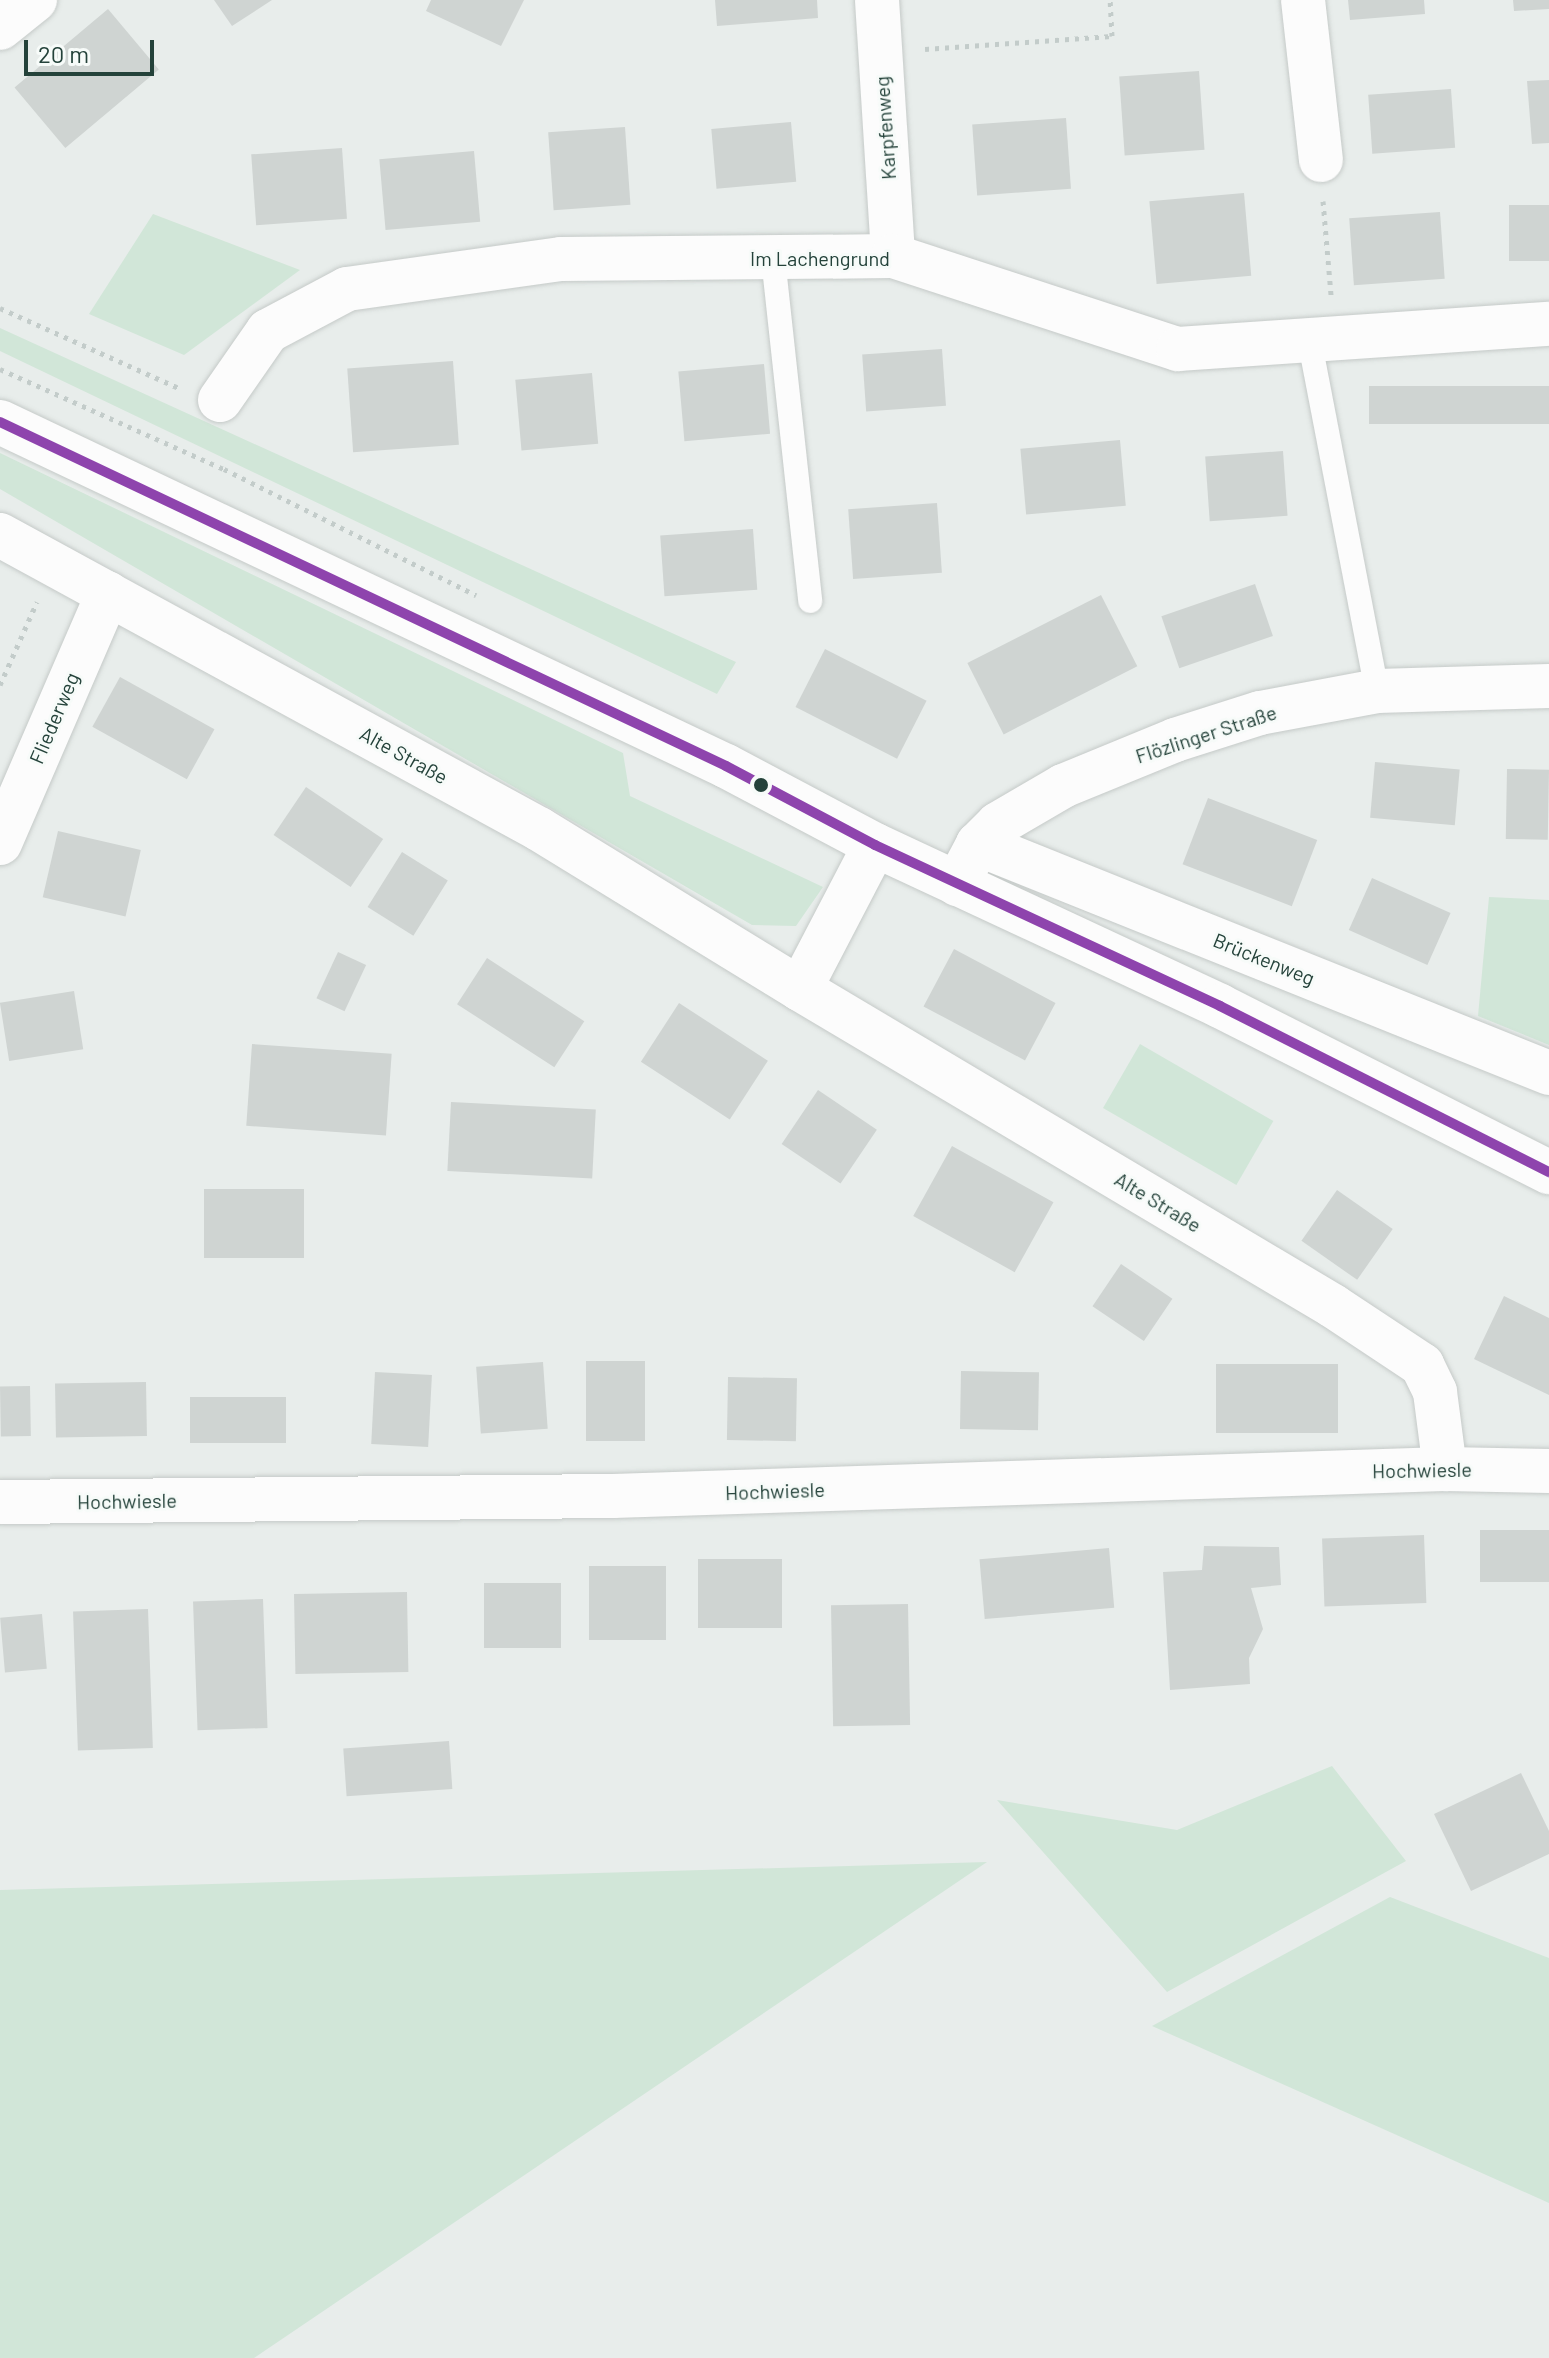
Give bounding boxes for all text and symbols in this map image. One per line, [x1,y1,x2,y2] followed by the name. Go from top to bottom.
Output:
[28,24,158,74] scale bar
[38,39,89,68] text: 20 m
[869,75,901,181] street label: Karpfenweg
[750,246,890,270] street label: Im Lachengrund
[24,669,84,767] street label: Fliederweg
[1132,700,1280,768] street label: Flözlinger Straße
[356,721,452,789] street label: Alte Straße
[753,777,769,793] unlabelled marker
[1210,928,1318,990] street label: Brückenweg
[1110,1167,1206,1237] street label: Alte Straße
[1372,1457,1472,1483] street label: Hochwiesle
[725,1477,825,1505] street label: Hochwiesle
[77,1488,177,1514] street label: Hochwiesle

